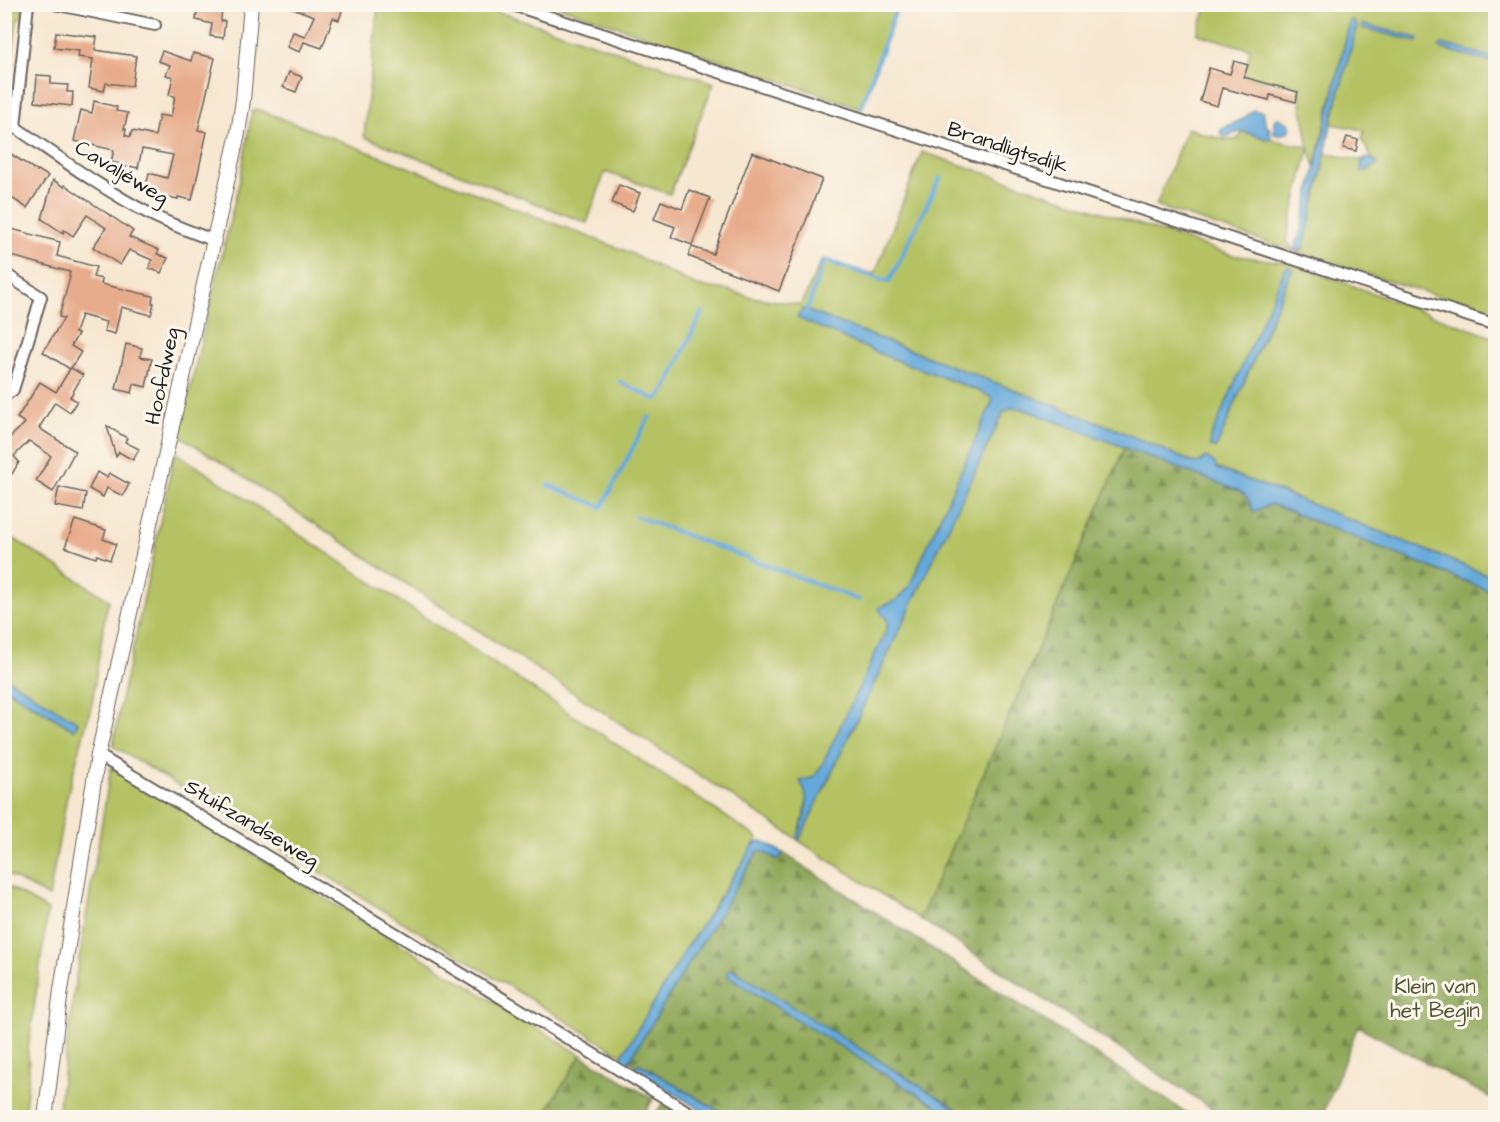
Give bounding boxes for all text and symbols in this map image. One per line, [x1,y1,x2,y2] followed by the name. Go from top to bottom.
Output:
[943,114,1072,183] street label: Brandligtsdijk
[68,133,174,214] street label: Cavaljéweg
[138,325,189,428] street label: Hoofdweg
[178,772,324,877] street label: Stuifzandseweg
[1390,972,1480,1027] park label: Klein van het Begin

